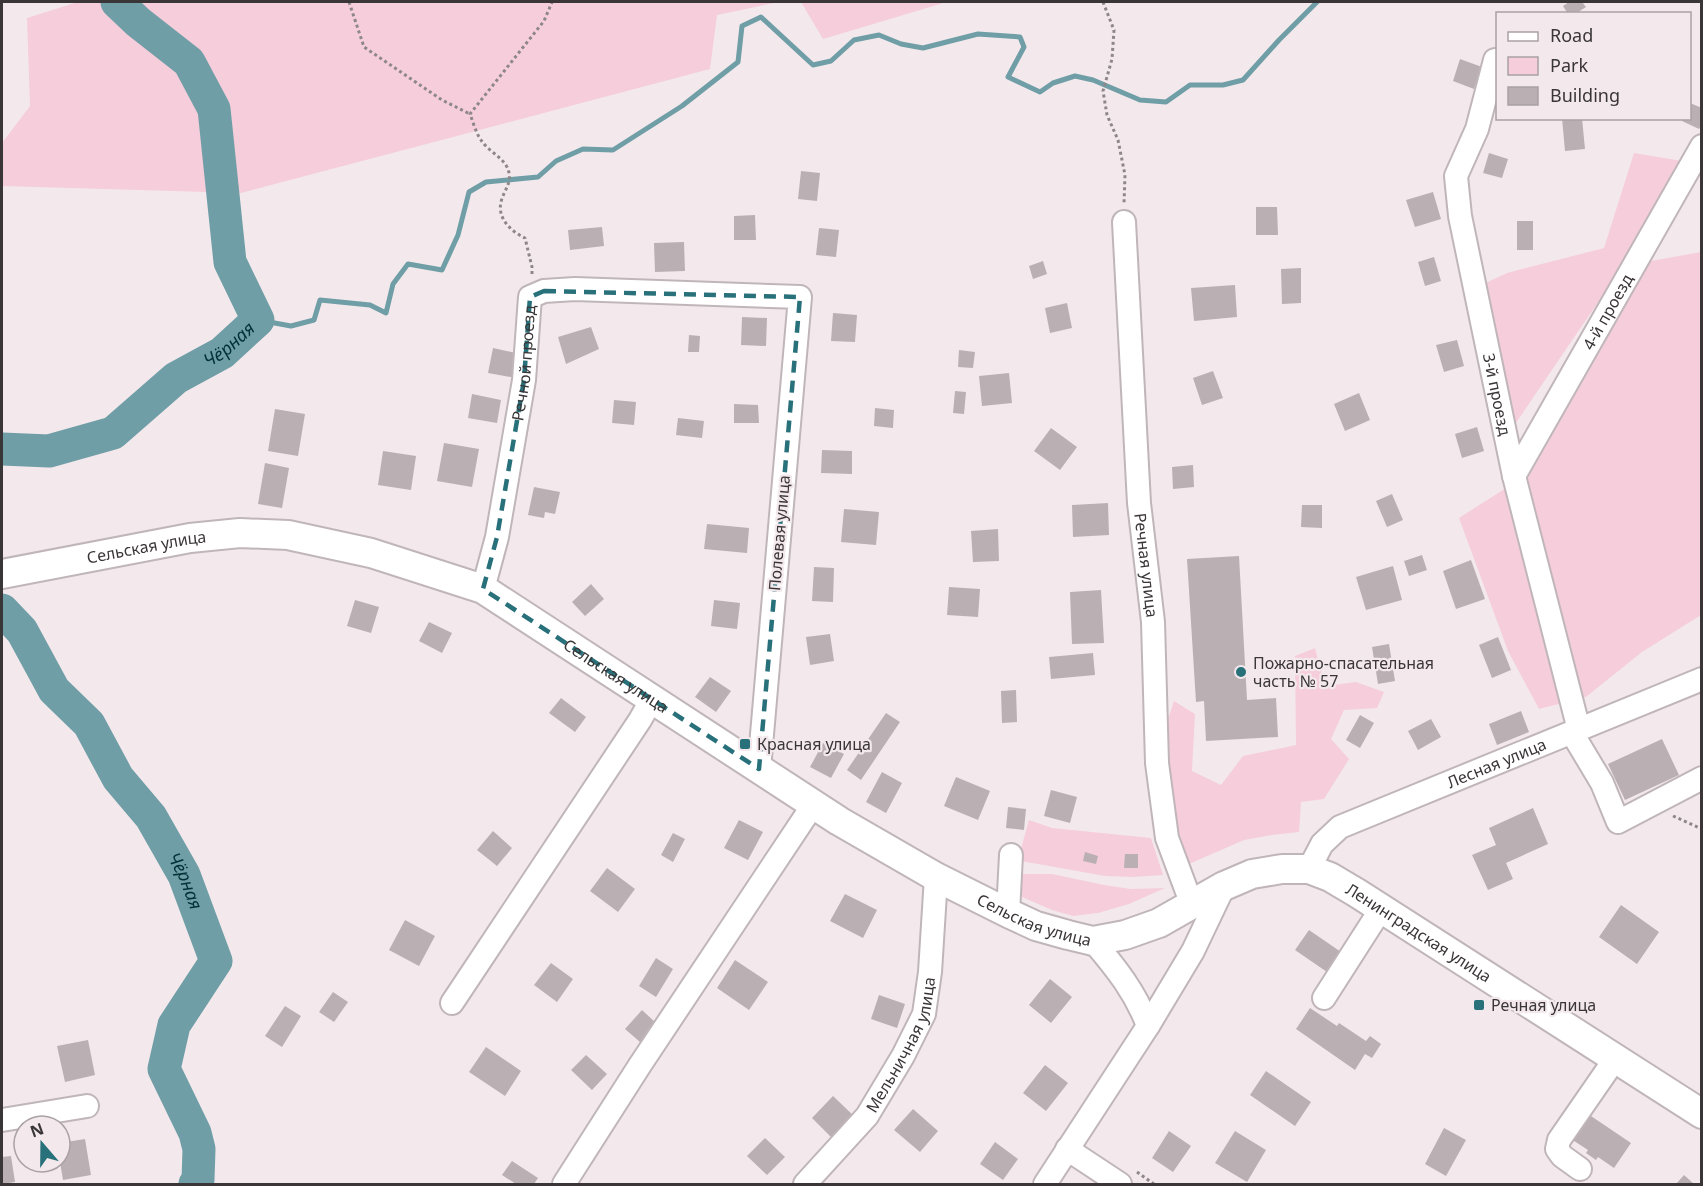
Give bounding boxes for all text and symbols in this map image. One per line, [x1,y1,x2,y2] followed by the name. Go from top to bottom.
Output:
[1496,12,1691,120] legend
[1550,23,1593,47] text: Road
[1550,53,1588,77] text: Park
[1550,83,1620,107] text: Building
[1577,270,1638,354] street label: 4-й проезд
[506,304,540,423] street label: Речной проезд
[199,316,259,372] water label: Чёрная
[1478,351,1516,438] street label: 3-й проезд
[763,474,795,592] street label: Полевая улица
[1129,512,1163,619] street label: Речная улица
[85,525,207,569] street label: Сельская улица
[559,633,673,718] street label: Сельская улица
[1253,652,1434,692] place label: Пожарно-спасательная часть № 57
[1234,665,1248,679] marker: Пожарно-спасательная часть № 57
[757,733,871,755] place label: Красная улица
[1444,733,1549,793] street label: Лесная улица
[738,737,752,751] marker: Красная улица
[163,848,209,913] water label: Чёрная
[1342,878,1496,987] street label: Ленинградская улица
[973,888,1094,951] street label: Сельская улица
[861,976,940,1117] street label: Мельничная улица
[1491,994,1596,1016] place label: Речная улица
[1472,998,1486,1012] marker: Речная улица
[12,1114,72,1174] north arrow
[27,1117,47,1142] text: N

